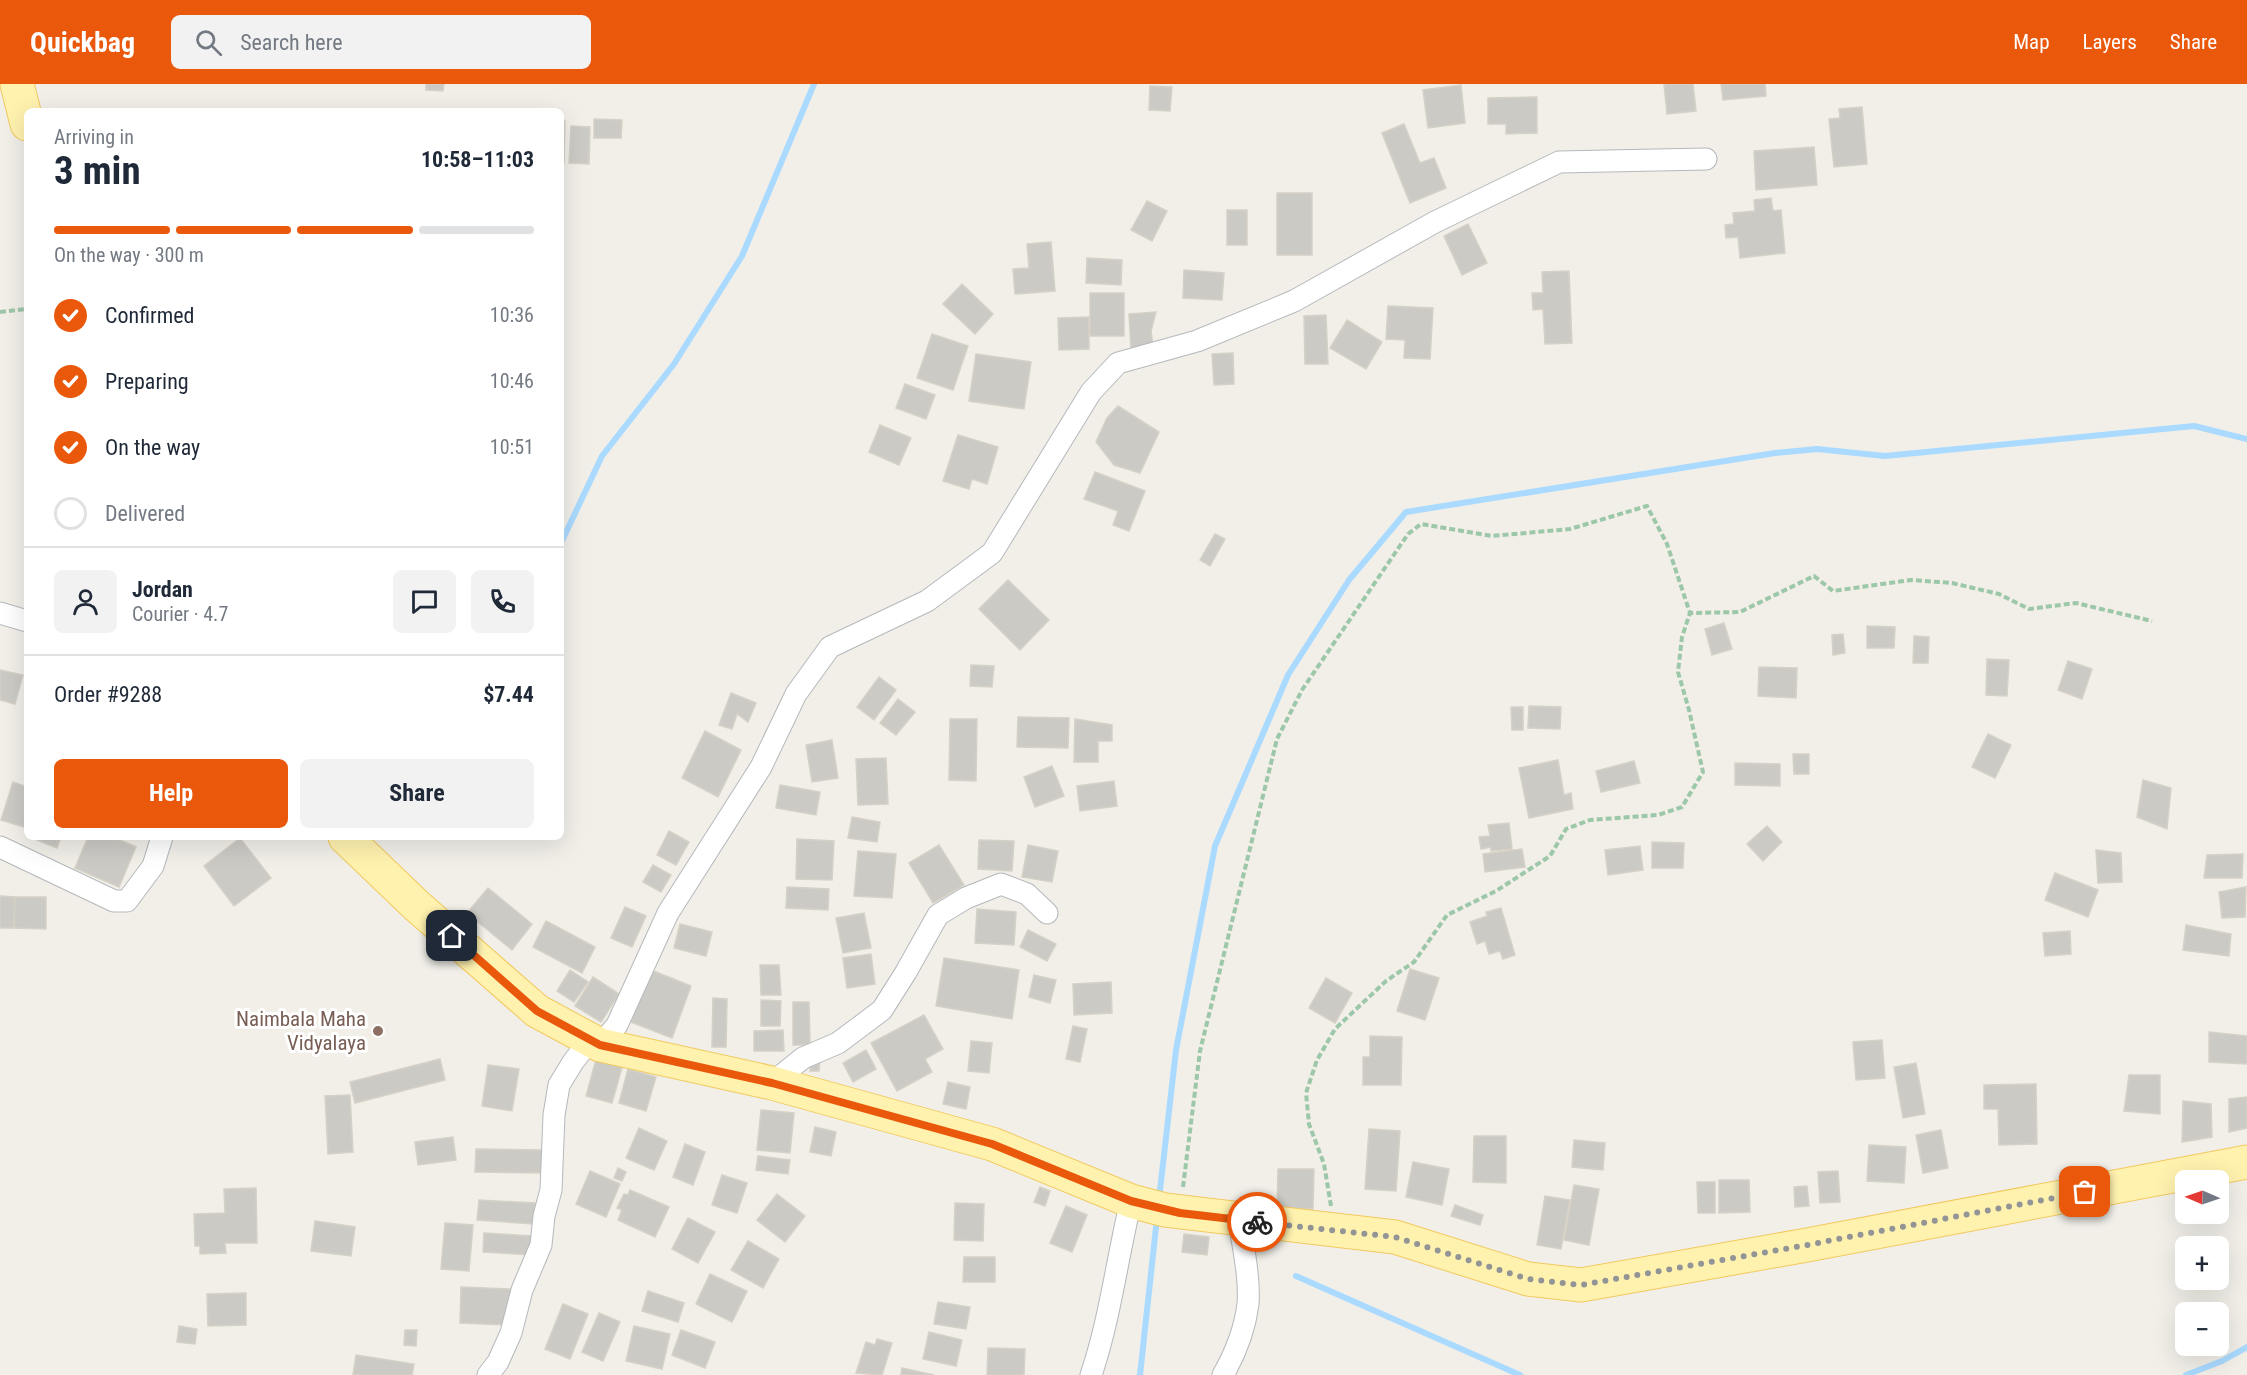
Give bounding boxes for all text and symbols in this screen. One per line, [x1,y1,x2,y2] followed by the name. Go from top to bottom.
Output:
[171,15,591,69] search box
[30,26,135,59] text: Quickbag
[192,26,225,59] icon: search
[240,30,342,55] text: Search here
[2013,30,2050,54] text: Map
[2083,30,2137,54] text: Layers
[2170,30,2217,54] text: Share
[54,125,134,149] text: Arriving in
[421,147,534,172] text: 10:58–11:03
[54,148,141,194] text: 3 min
[54,243,204,267] text: On the way · 300 m
[54,299,87,332] icon: check
[105,303,194,328] text: Confirmed
[490,303,534,327] text: 10:36
[54,365,87,398] icon: check
[105,369,189,394] text: Preparing
[490,369,534,393] text: 10:46
[54,431,87,464] icon: check
[105,435,200,460] text: On the way
[490,435,534,459] text: 10:51
[105,501,185,526] text: Delivered
[54,570,117,633] button: person
[393,570,456,633] button: chat
[471,570,534,633] button: phone
[132,577,193,602] text: Jordan
[132,602,228,626] text: Courier · 4.7
[54,682,162,707] text: Order #9288
[483,682,534,707] text: $7.44
[54,759,288,828] button: Help
[300,759,534,828] button: Share
[426,910,477,961] pin
[435,919,468,952] icon: home
[236,1007,366,1055] place label: Naimbala Maha Vidyalaya
[371,1024,385,1038] marker: Naimbala Maha Vidyalaya
[2059,1166,2110,1217] pin
[2175,1170,2229,1224] north arrow
[2175,1170,2229,1356] map controls
[2068,1175,2101,1208] icon: bag
[1227,1192,1287,1252] courier
[1241,1206,1274,1239] icon: bike
[2175,1236,2229,1290] button: +
[2175,1302,2229,1356] button: −

